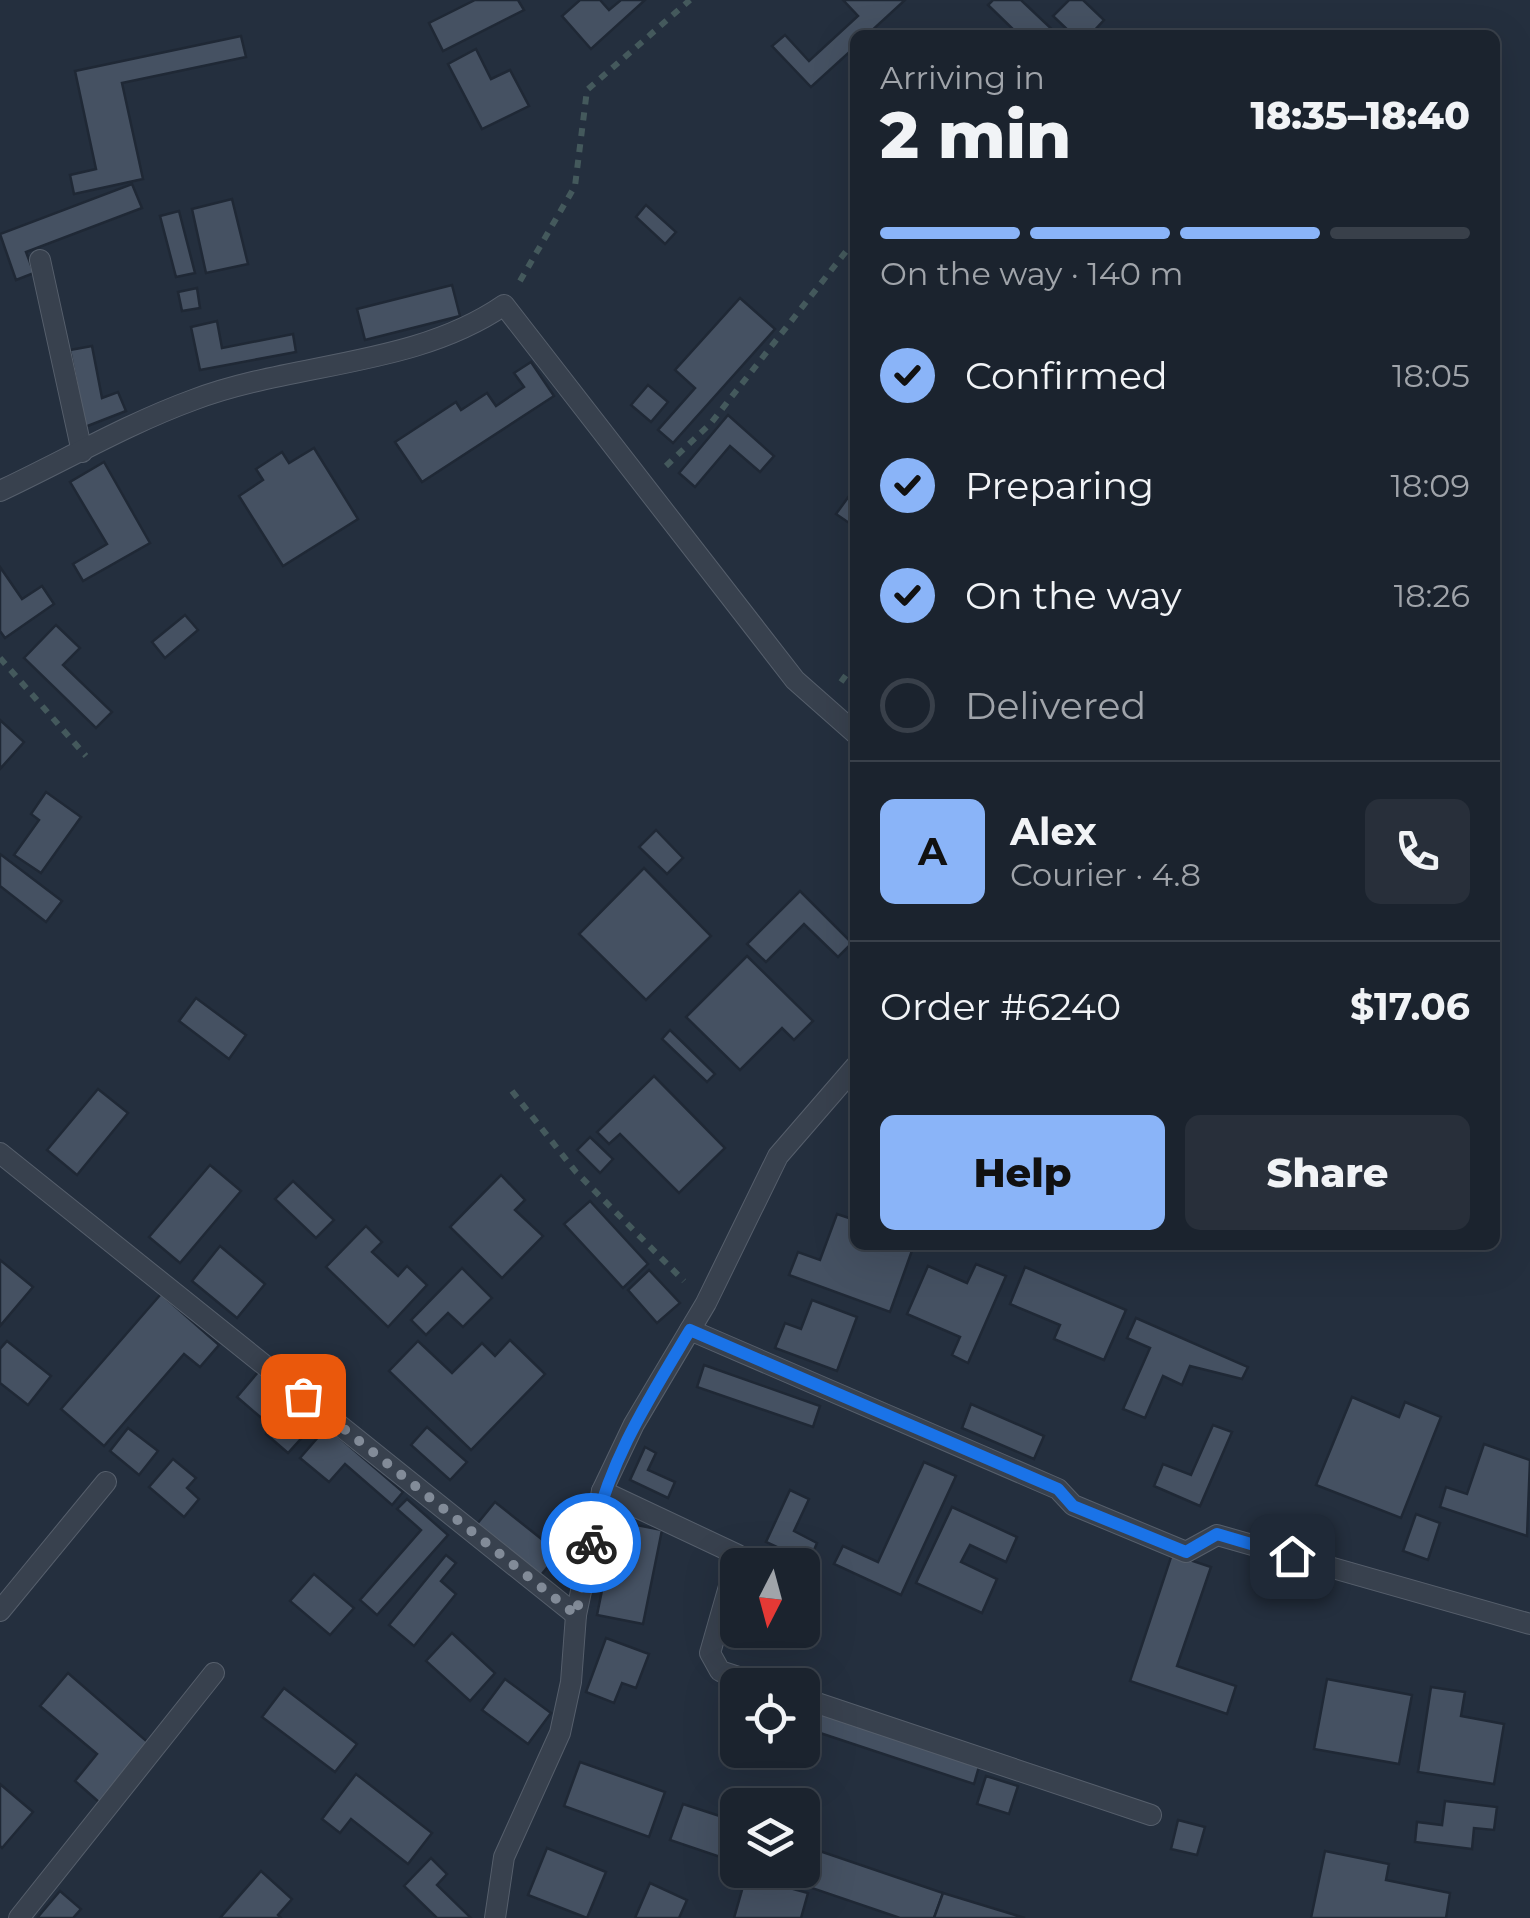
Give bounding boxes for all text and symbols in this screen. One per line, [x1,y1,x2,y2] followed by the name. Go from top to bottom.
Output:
[880,58,1045,97] text: Arriving in
[1251,92,1470,139] text: 18:35–18:40
[880,95,1071,174] text: 2 min
[880,254,1183,293] text: On the way · 140 m
[880,348,935,403] icon: check
[965,352,1168,399] text: Confirmed
[1392,356,1470,395] text: 18:05
[880,458,935,513] icon: check
[965,462,1154,509] text: Preparing
[1391,466,1470,505] text: 18:09
[880,568,935,623] icon: check
[965,572,1182,619] text: On the way
[1394,576,1470,615] text: 18:26
[965,682,1146,729] text: Delivered
[1365,799,1470,904] button: phone
[1010,808,1097,855] text: Alex
[918,828,947,875] text: A
[1010,855,1201,894] text: Courier · 4.8
[880,983,1121,1030] text: Order #6240
[1350,983,1470,1030] text: $17.06
[880,1115,1165,1230] button: Help
[1185,1115,1470,1230] button: Share
[261,1354,346,1439] pin
[276,1369,331,1424] icon: bag
[541,1493,641,1593] courier
[1250,1514,1335,1599] pin
[564,1516,619,1571] icon: bike
[1265,1529,1320,1584] icon: home
[720,1548,820,1648] north arrow
[720,1548,820,1888] map controls
[720,1668,820,1768] button: locate
[720,1788,820,1888] button: layers

